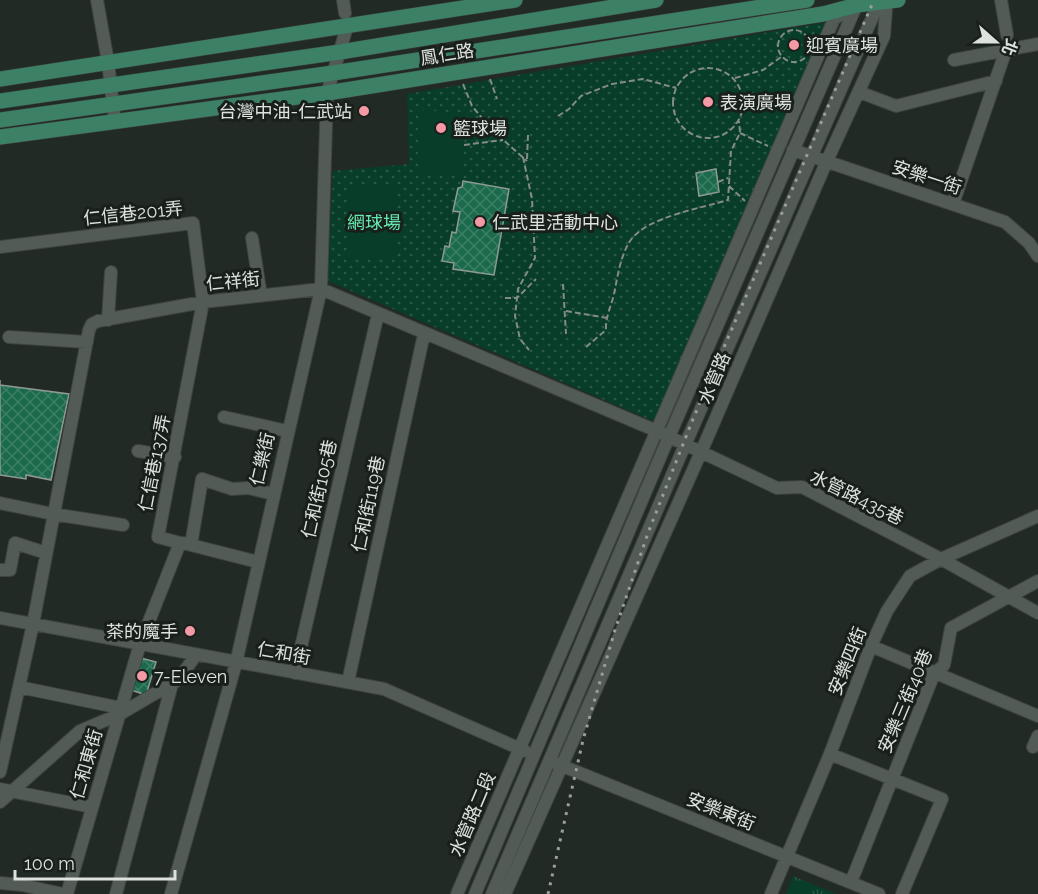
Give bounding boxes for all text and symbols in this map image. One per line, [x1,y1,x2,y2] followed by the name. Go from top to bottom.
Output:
[966,12,1026,72] north arrow
[806,35,878,56] place label: 迎賓廣場
[998,36,1021,58] text: 北
[787,38,801,52] marker: 迎賓廣場
[419,39,475,69] street label: 鳳仁路
[720,92,792,113] place label: 表演廣場
[701,95,715,109] marker: 表演廣場
[218,101,352,122] place label: 台灣中油-仁武站
[357,104,371,118] marker: 台灣中油-仁武站
[453,118,507,139] place label: 籃球場
[434,121,448,135] marker: 籃球場
[890,156,964,198] street label: 安樂一街
[82,197,184,229] street label: 仁信巷201弄
[347,212,401,233] park label: 網球場
[492,212,618,233] place label: 仁武里活動中心
[473,215,487,229] marker: 仁武里活動中心
[205,268,261,294] street label: 仁祥街
[694,349,734,407] street label: 水管路
[134,412,174,514] street label: 仁信巷137弄
[246,430,278,488] street label: 仁樂街
[297,438,341,540] street label: 仁和街105巷
[348,454,388,554] street label: 仁和街119巷
[807,465,907,529] street label: 水管路435巷
[106,621,178,642] place label: 茶的魔手
[183,624,197,638] marker: 茶的魔手
[824,624,870,698] street label: 安樂四街
[256,638,312,668] street label: 仁和街
[874,646,936,756] street label: 安樂三街40巷
[154,666,227,687] place label: 7-Eleven
[135,669,149,683] marker: 7-Eleven
[66,727,106,801] street label: 仁和東街
[445,768,499,860] street label: 水管路二段
[684,788,758,834] street label: 安樂東街
[15,843,176,881] scale bar
[24,853,75,874] text: 100 m

